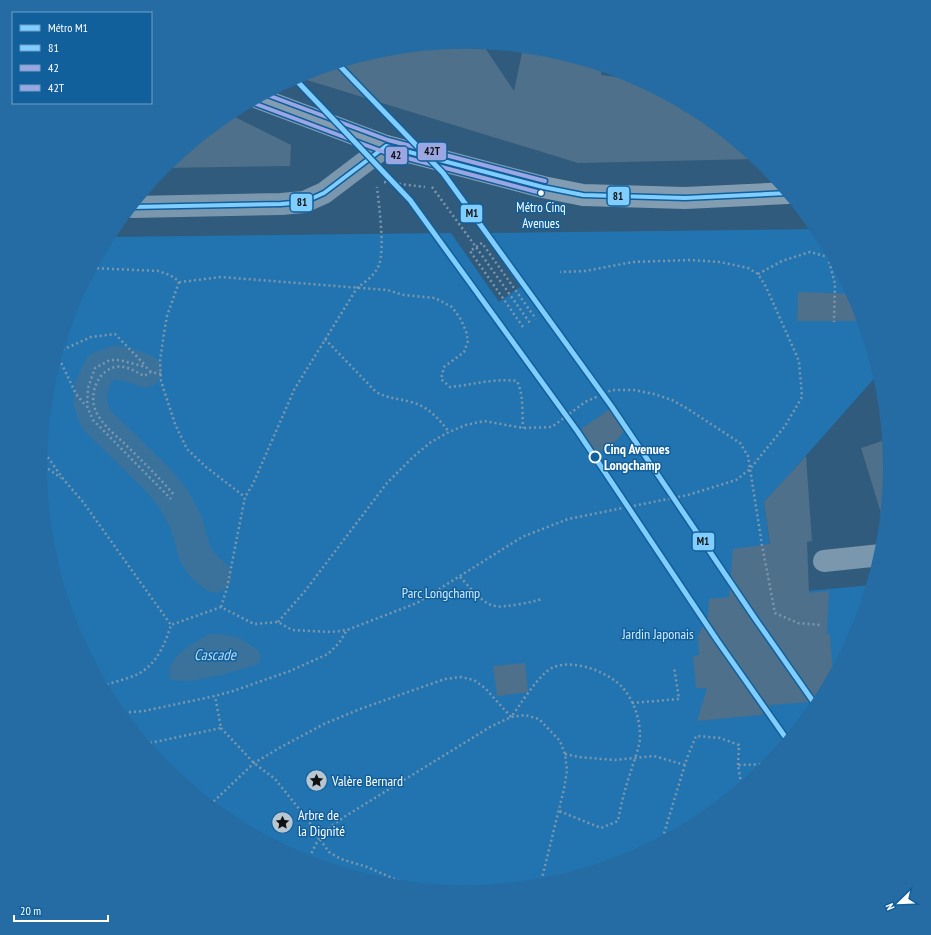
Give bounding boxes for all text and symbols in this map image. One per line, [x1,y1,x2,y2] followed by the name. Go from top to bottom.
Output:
[12,12,152,104] legend
[48,20,88,35] text: Métro M1
[48,40,59,55] text: 81
[48,60,59,75] text: 42
[48,80,65,95] text: 42T
[417,142,447,161] line badge: 42T
[424,144,441,158] text: 42T
[385,146,408,165] line badge: 42
[391,148,401,162] text: 42
[607,186,630,206] line badge: 81
[536,188,546,198] marker: Métro Cinq Avenues
[613,189,623,203] text: 81
[290,193,313,212] line badge: 81
[297,195,307,209] text: 81
[516,199,566,232] place label: Métro Cinq Avenues
[460,204,483,223] line badge: M1
[466,206,478,220] text: M1
[604,440,670,474] place label: Cinq Avenues Longchamp
[588,450,602,464] marker: Cinq Avenues Longchamp
[692,532,715,551] line badge: M1
[697,534,709,548] text: M1
[402,584,480,602] park label: Parc Longchamp
[621,625,694,643] park label: Jardin Japonais
[194,645,237,664] water label: Cascade
[304,768,330,794] place icon: Valère Bernard
[331,772,403,790] place label: Valère Bernard
[298,806,345,840] place label: Arbre de la Dignité
[269,810,295,836] place icon: Arbre de la Dignité
[879,883,919,923] north arrow
[14,897,108,923] scale bar
[882,901,897,912] text: N
[20,903,41,918] text: 20 m

